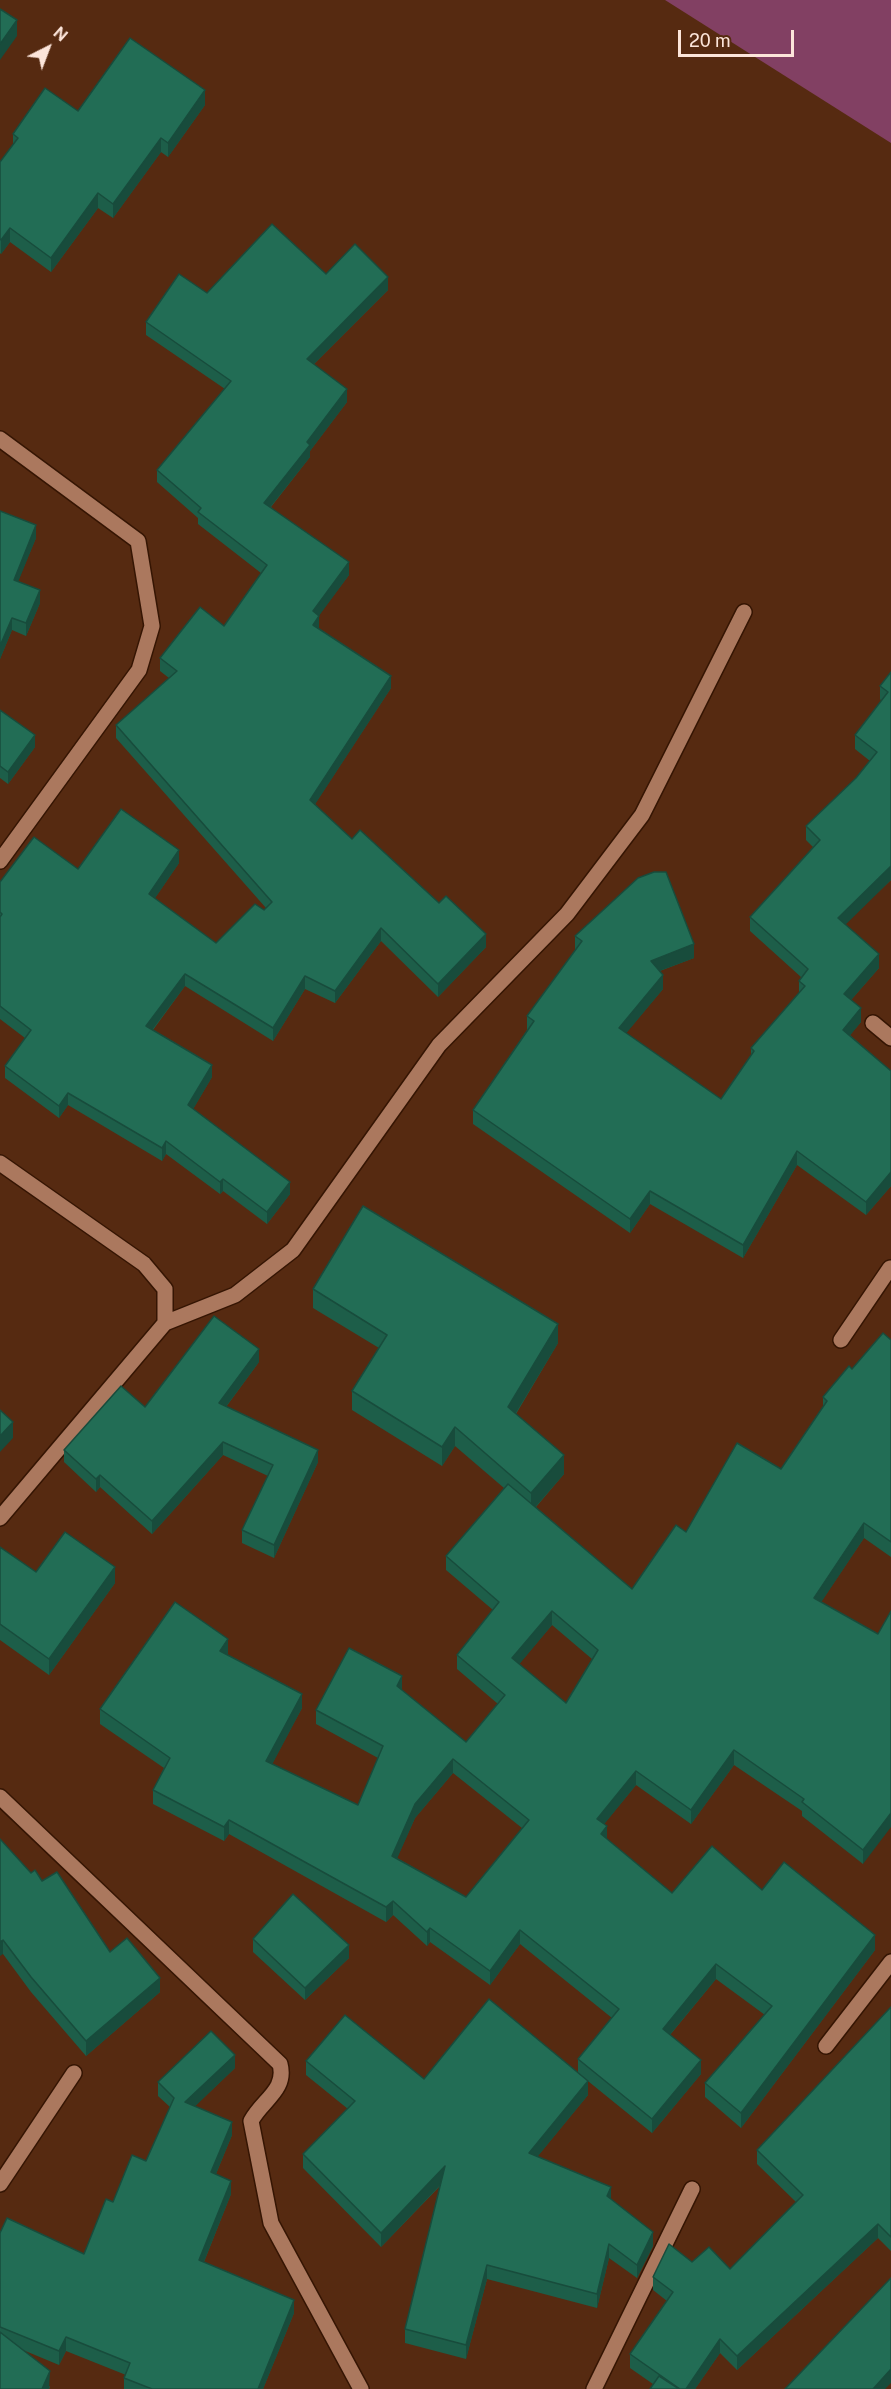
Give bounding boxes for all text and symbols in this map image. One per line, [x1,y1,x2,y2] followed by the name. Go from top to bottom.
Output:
[18,18,78,78] north arrow
[681,18,796,56] scale bar
[49,23,71,45] text: N
[689,30,731,51] text: 20 m

